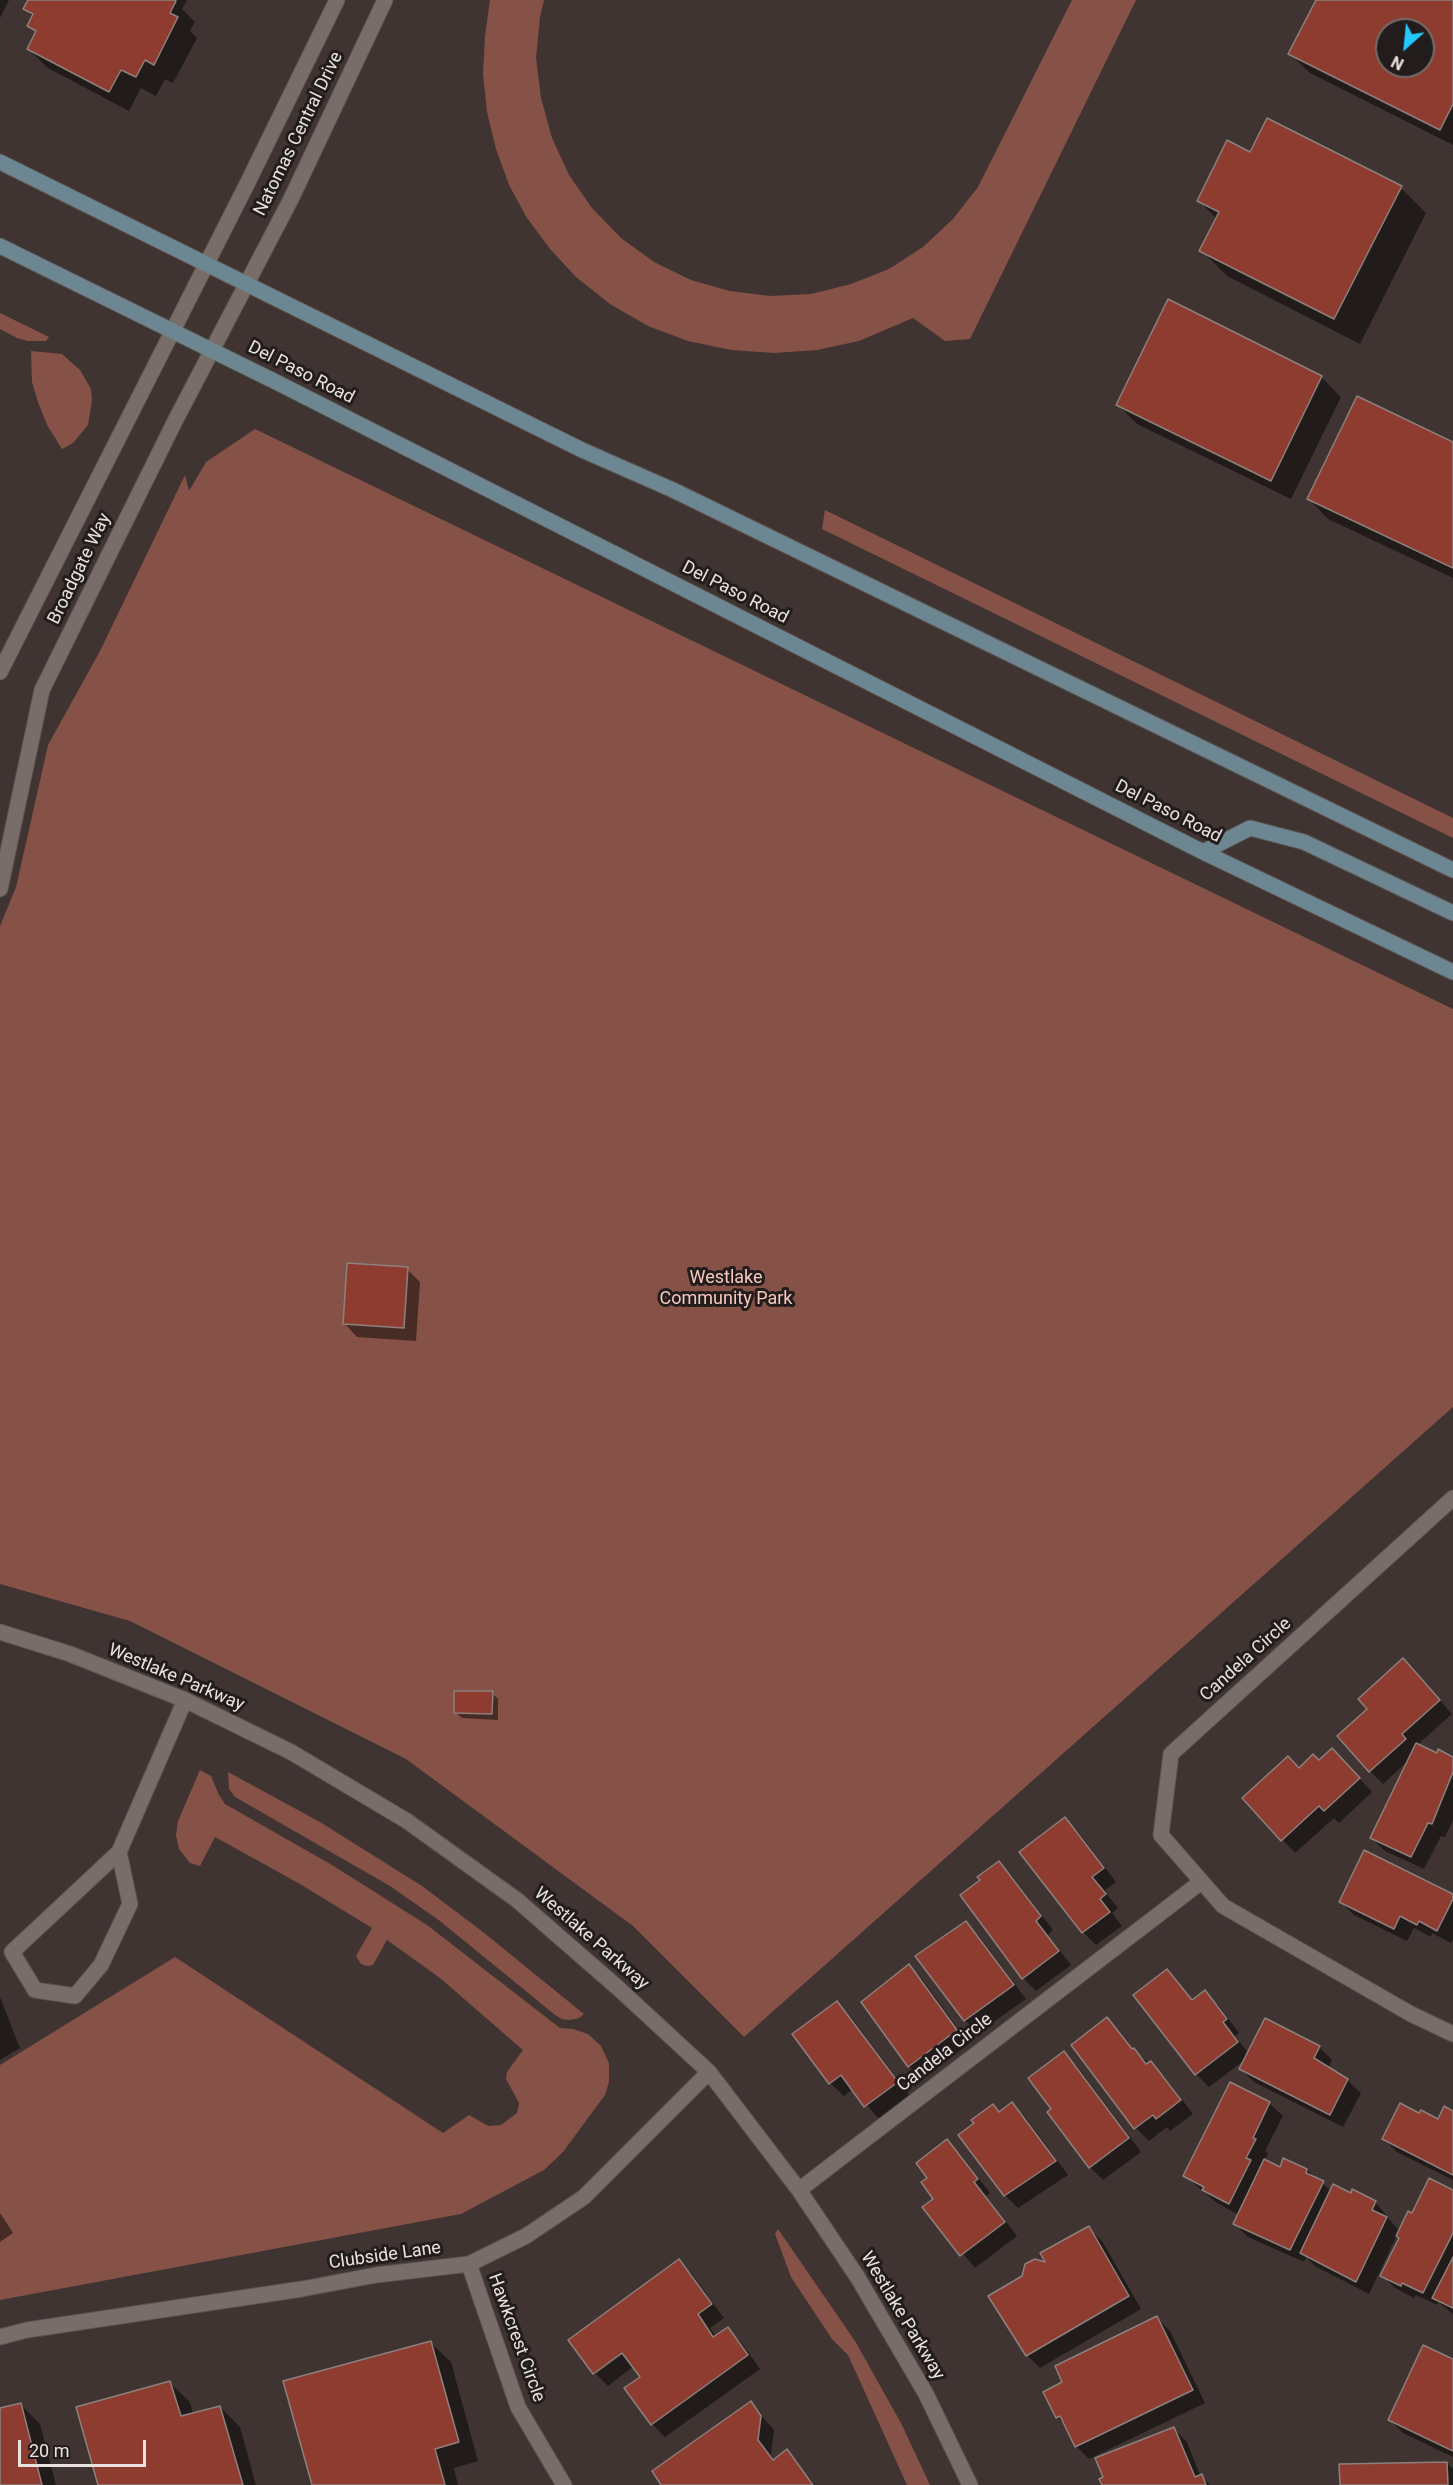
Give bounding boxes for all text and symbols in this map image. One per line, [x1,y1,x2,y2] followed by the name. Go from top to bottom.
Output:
[1375,18,1435,78] north arrow
[250,48,348,220] street label: Natomas Central Drive
[1388,52,1407,74] text: N
[244,337,358,409] street label: Del Paso Road
[44,510,116,628] street label: Broadgate Way
[678,557,792,629] street label: Del Paso Road
[1111,776,1225,848] street label: Del Paso Road
[660,1267,792,1310] park label: Westlake Community Park
[1196,1613,1296,1707] street label: Candela Circle
[105,1640,247,1716] street label: Westlake Parkway
[529,1883,653,1995] street label: Westlake Parkway
[893,2009,997,2097] street label: Candela Circle
[328,2237,442,2275] street label: Clubside Lane
[855,2248,949,2384] street label: Westlake Parkway
[483,2271,549,2405] street label: Hawkcrest Circle
[21,2428,148,2466] scale bar
[29,2440,69,2461] text: 20 m

